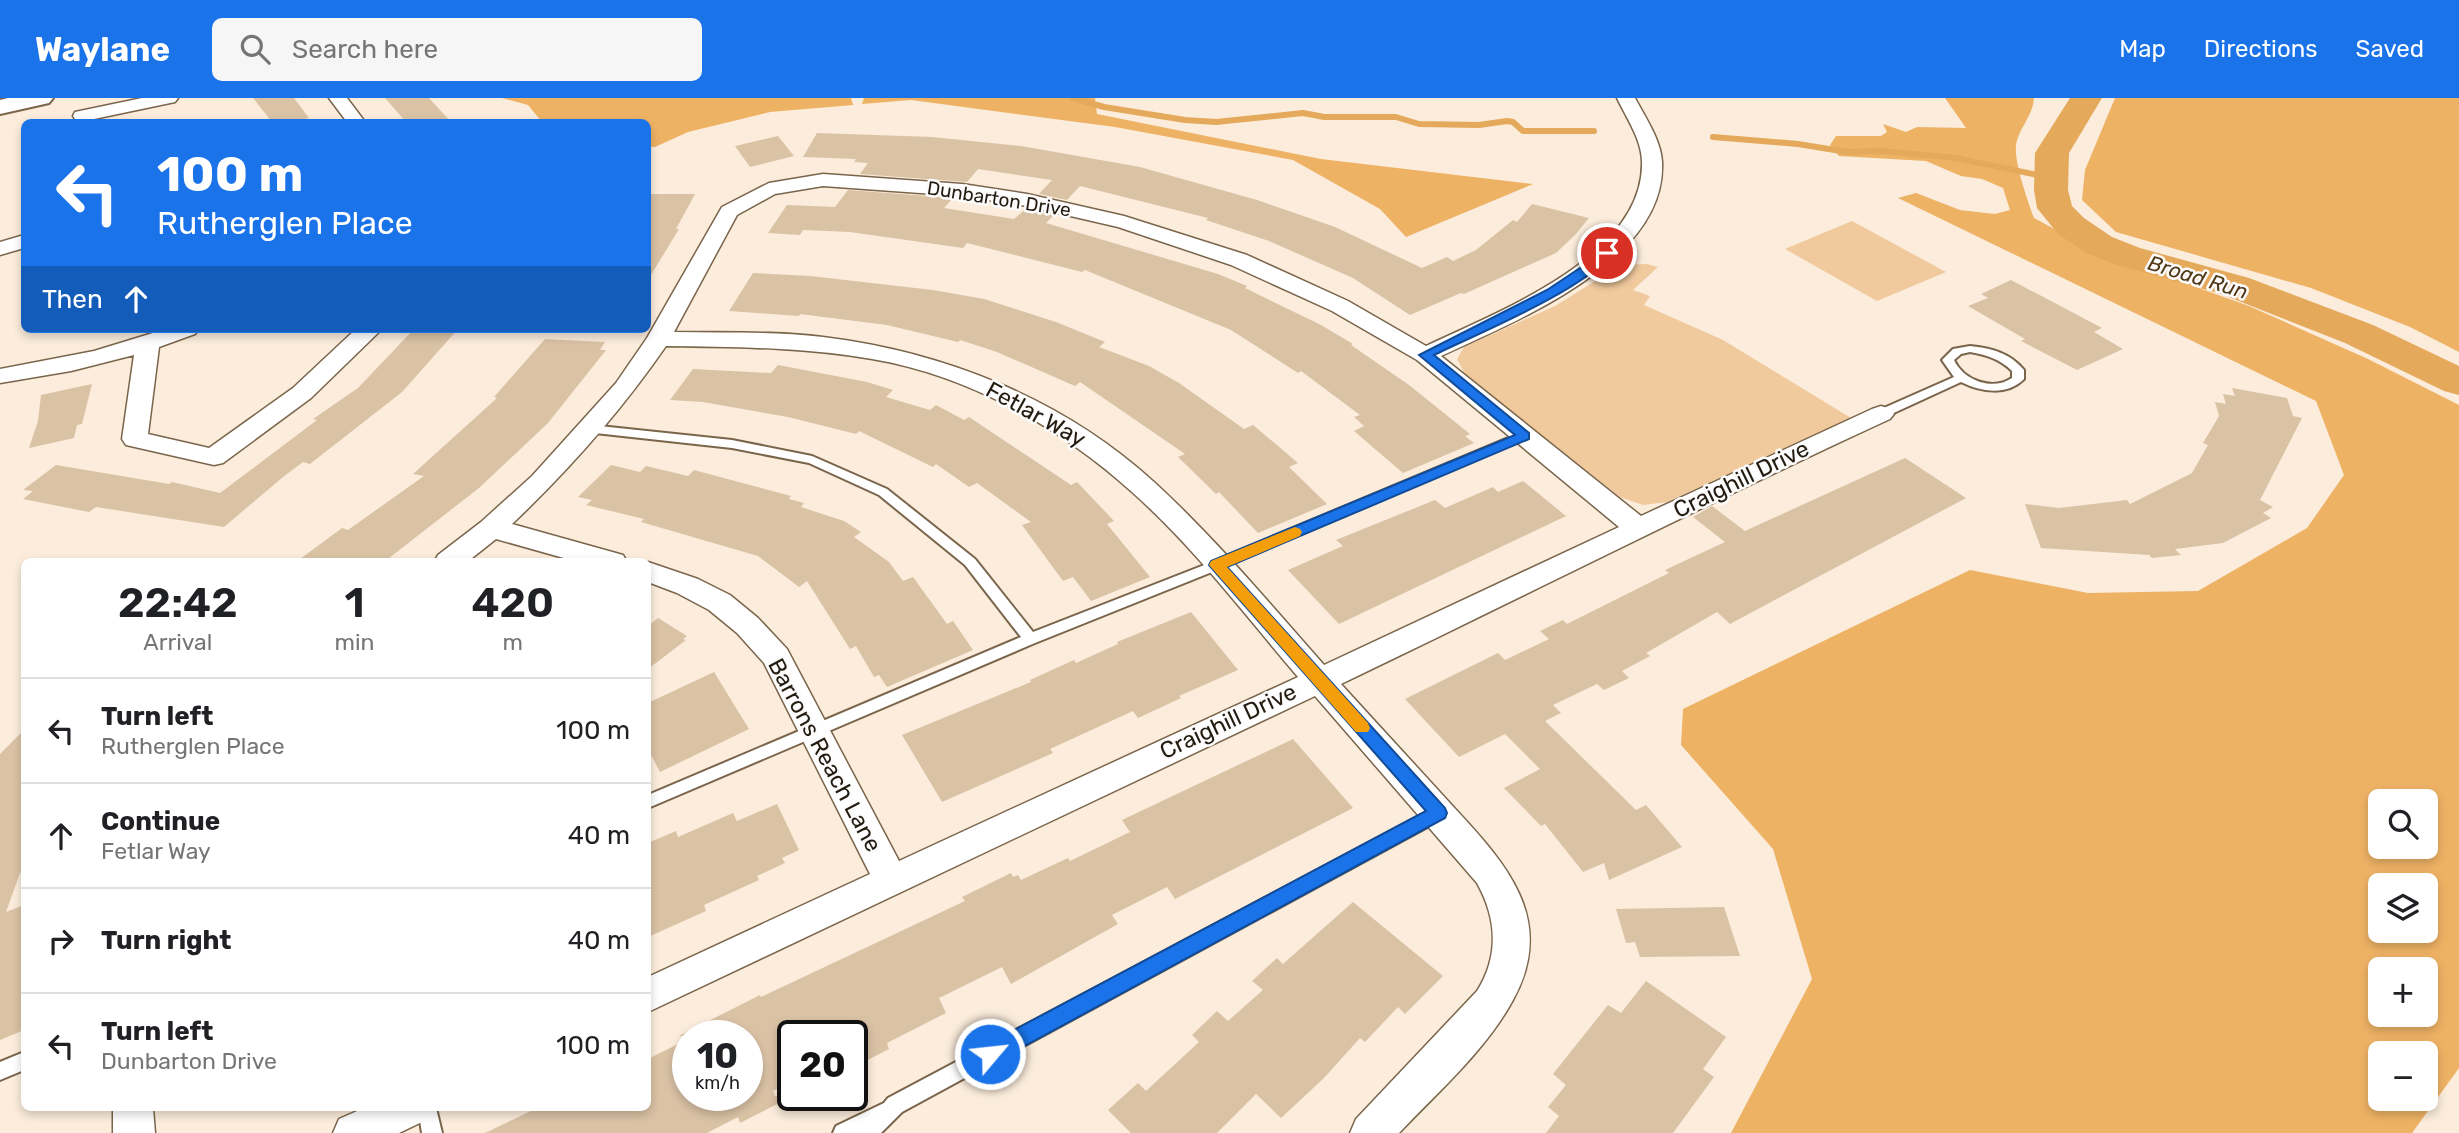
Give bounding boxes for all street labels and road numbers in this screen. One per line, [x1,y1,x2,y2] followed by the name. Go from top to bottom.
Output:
[925,176,1073,222] street label: Dunbarton Drive
[981,375,1091,453] street label: Fetlar Way
[1669,434,1813,524] street label: Craighill Drive
[762,653,888,857] street label: Barrons Reach Lane
[1155,677,1301,765] street label: Craighill Drive

